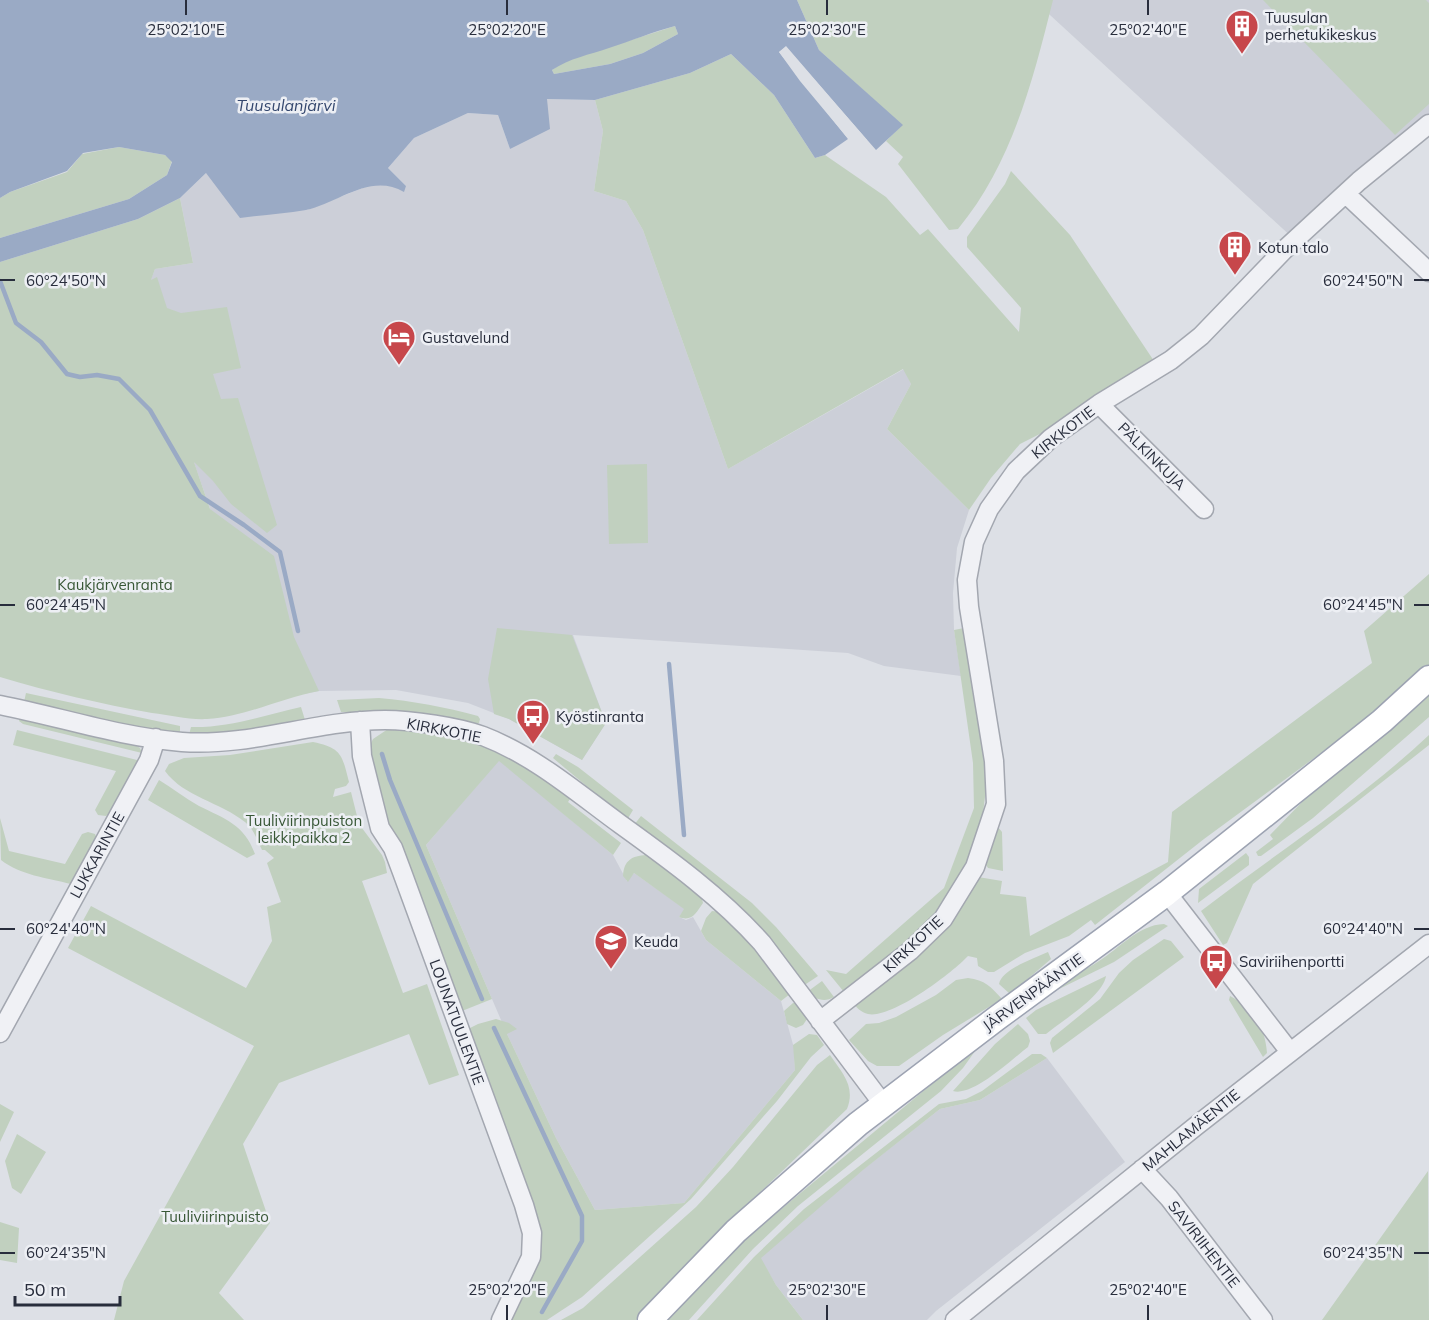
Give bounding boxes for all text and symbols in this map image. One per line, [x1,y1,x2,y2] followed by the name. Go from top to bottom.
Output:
[1224,8,1260,55] building icon: Tuusulan perhetukikeskus
[1265,8,1377,44] place label: Tuusulan perhetukikeskus
[147,20,225,39] text: 25°02'10"E
[468,20,546,39] text: 25°02'20"E
[788,20,866,39] text: 25°02'30"E
[1109,20,1187,39] text: 25°02'40"E
[237,95,336,115] water label: Tuusulanjärvi
[1217,229,1253,276] building icon: Kotun talo
[1258,238,1329,257] place label: Kotun talo
[26,271,106,290] text: 60°24'50"N
[1323,271,1403,290] text: 60°24'50"N
[381,319,417,366] hotel icon: Gustavelund
[422,328,509,347] place label: Gustavelund
[1028,401,1099,463] street label: KIRKKOTIE
[1114,418,1190,494] street label: PÄLKINKUJA
[57,575,173,594] park label: Kaukjärvenranta
[26,595,106,614] text: 60°24'45"N
[1323,595,1403,614] text: 60°24'45"N
[515,698,551,745] bus stop icon: Kyöstinranta
[556,707,644,726] place label: Kyöstinranta
[405,714,483,747] street label: KIRKKOTIE
[66,808,129,901] street label: LUKKARINTIE
[246,811,362,847] park label: Tuuliviirinpuiston leikkipaikka 2
[879,911,947,977] street label: KIRKKOTIE
[26,919,106,938] text: 60°24'40"N
[1323,919,1403,938] text: 60°24'40"N
[593,923,629,970] school or university icon: Keuda
[634,932,678,951] place label: Keuda
[1198,943,1234,990] bus stop icon: Saviriihenportti
[979,949,1087,1035] street label: JÄRVENPÄÄNTIE
[1239,952,1344,971] place label: Saviriihenportti
[425,957,489,1088] street label: LOUNATUULENTIE
[1138,1085,1244,1175] street label: MAHLAMÄENTIE
[1164,1197,1244,1291] street label: SAVIRIIHENTIE
[161,1207,269,1226] park label: Tuuliviirinpuisto
[26,1243,106,1262] text: 60°24'35"N
[1323,1243,1403,1262] text: 60°24'35"N
[15,1269,120,1307] scale bar
[24,1278,66,1301] text: 50 m
[468,1280,546,1299] text: 25°02'20"E
[788,1280,866,1299] text: 25°02'30"E
[1109,1280,1187,1299] text: 25°02'40"E

